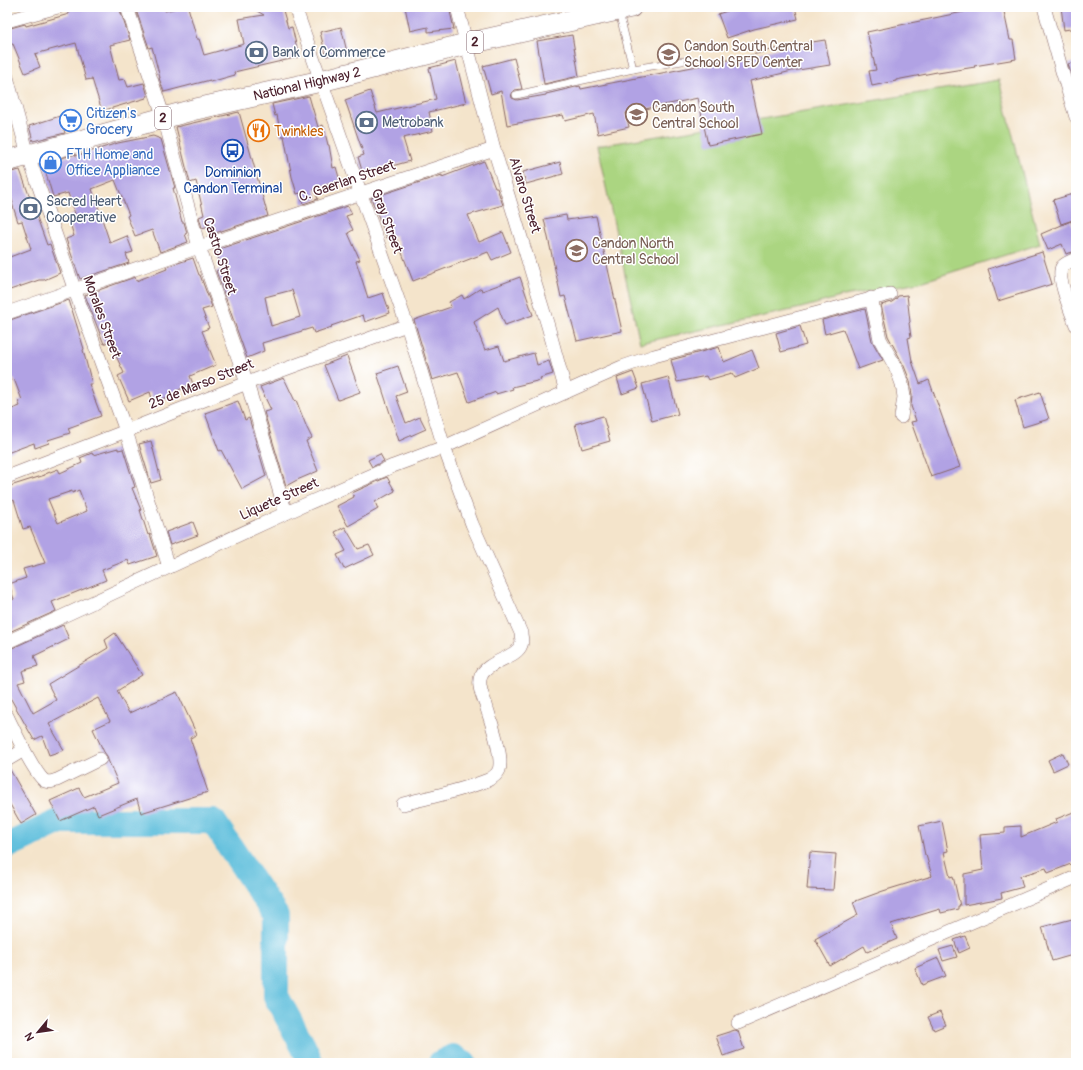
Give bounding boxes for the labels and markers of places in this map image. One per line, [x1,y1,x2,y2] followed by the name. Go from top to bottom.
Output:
[684,38,813,71] place label: Candon South Central School SPED Center
[244,39,270,65] bank icon: Bank of Commerce
[656,41,682,67] school or university icon: Candon South Central School SPED Center
[272,44,386,61] place label: Bank of Commerce
[652,99,739,132] place label: Candon South Central School
[624,102,650,128] school or university icon: Candon South Central School
[86,105,137,138] place label: Citizen's Grocery
[58,108,84,134] supermarket icon: Citizen's Grocery
[353,109,379,135] bank icon: Metrobank
[382,114,444,131] place label: Metrobank
[245,118,271,144] restaurant icon: Twinkles
[274,123,324,140] place label: Twinkles
[220,137,246,163] bus stop icon: Dominion Candon Terminal
[66,146,160,179] place label: FTH Home and Office Appliance
[37,149,63,175] shop icon: FTH Home and Office Appliance
[184,164,282,197] place label: Dominion Candon Terminal
[46,193,122,226] place label: Sacred Heart Cooperative
[17,196,43,222] bank icon: Sacred Heart Cooperative
[592,235,679,268] place label: Candon North Central School
[564,238,590,264] school or university icon: Candon North Central School

